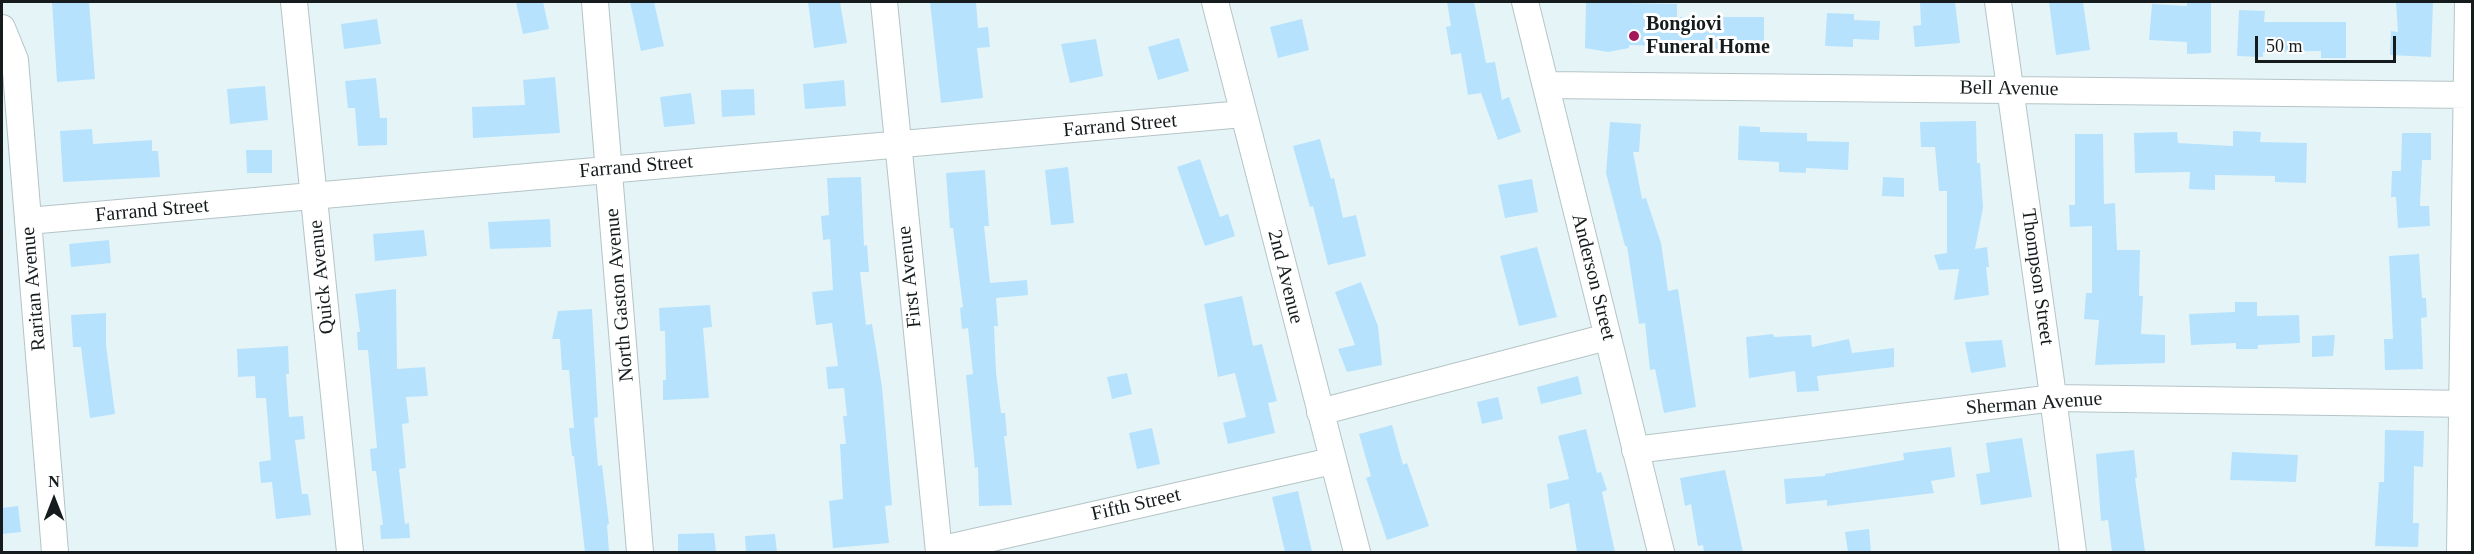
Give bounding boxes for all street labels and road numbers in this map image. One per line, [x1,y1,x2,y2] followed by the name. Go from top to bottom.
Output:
[1959,76,2059,102] street label: Bell Avenue
[1062,109,1178,143] street label: Farrand Street
[578,150,694,184] street label: Farrand Street
[94,194,210,228] street label: Farrand Street
[600,207,640,383] street label: North Gaston Avenue
[2016,207,2058,347] street label: Thompson Street
[1566,211,1620,343] street label: Anderson Street
[304,219,340,335] street label: Quick Avenue
[893,225,927,329] street label: First Avenue
[17,226,51,352] street label: Raritan Avenue
[1262,228,1308,326] street label: 2nd Avenue
[1965,387,2103,421] street label: Sherman Avenue
[1089,483,1183,527] street label: Fifth Street

